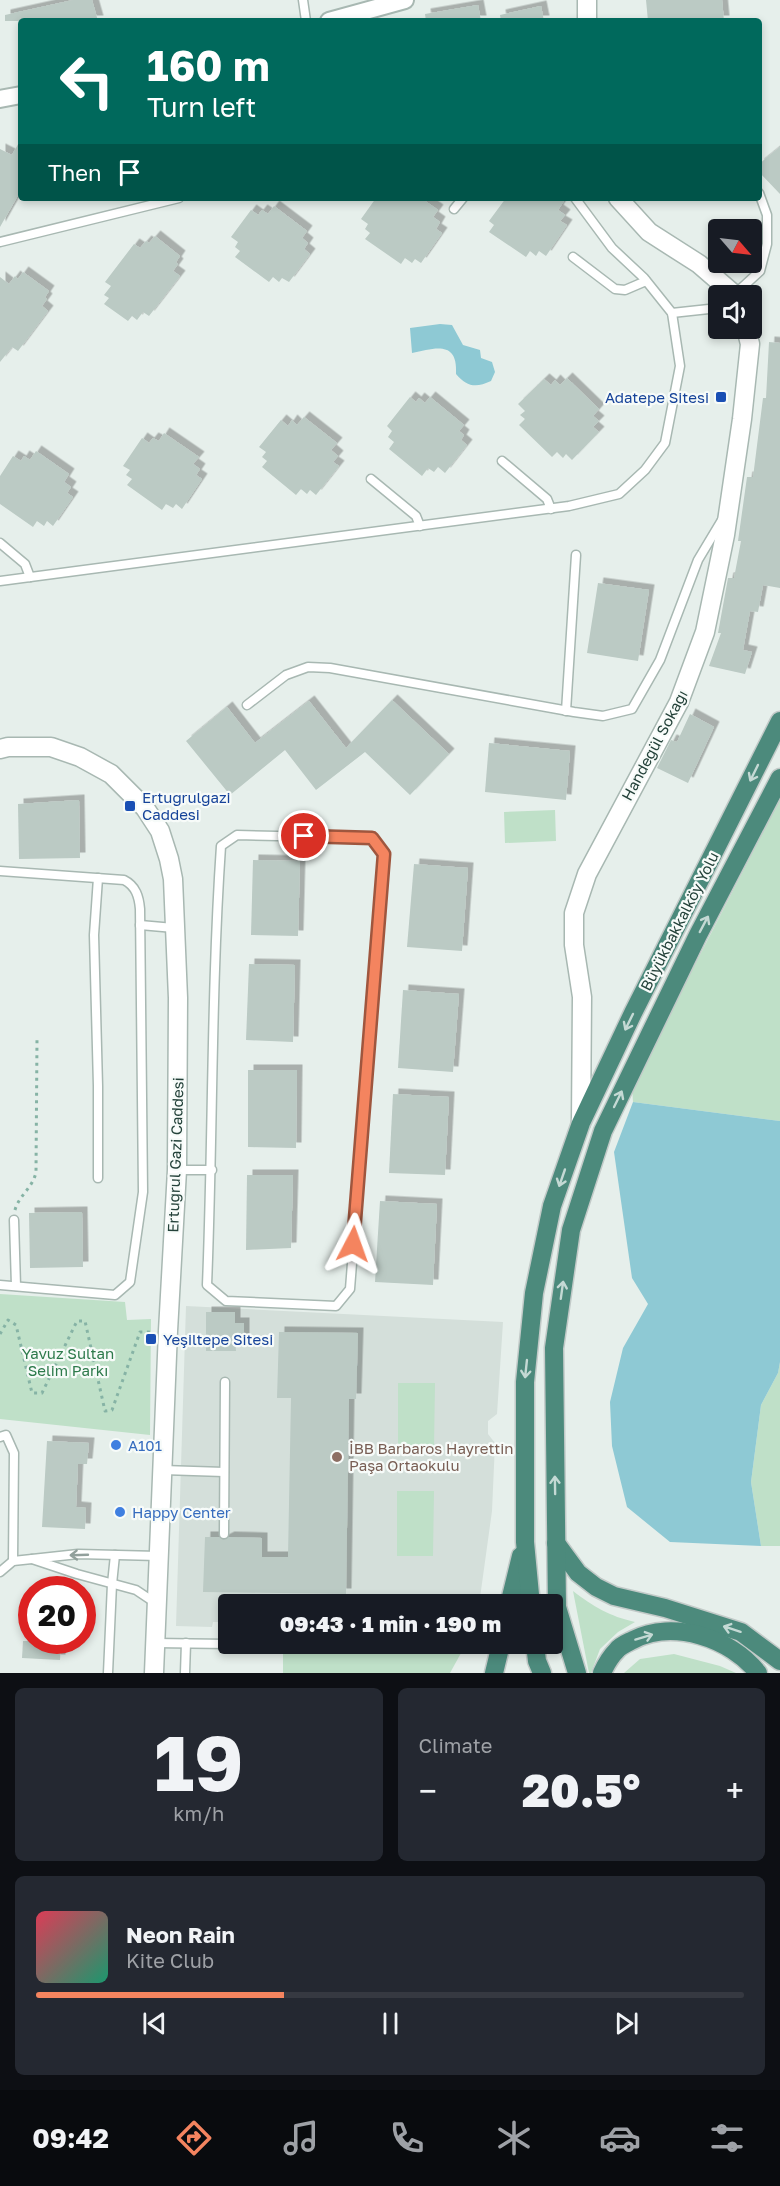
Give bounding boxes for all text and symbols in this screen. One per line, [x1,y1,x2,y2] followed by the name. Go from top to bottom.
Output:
[147,40,270,90] text: 160 m
[48,42,126,120] icon: left
[147,91,256,123] text: Turn left
[113,156,146,189] icon: arrive
[48,159,101,186] text: Then
[708,219,762,273] north arrow
[708,219,762,339] map controls
[708,285,762,339] button: sound
[605,388,709,406] place label: Adatepe Sitesi
[714,390,728,404] marker: Adatepe Sitesi
[617,687,691,803] street label: Handegül Sokağı
[748,764,759,782] one-way arrow
[142,788,231,823] place label: Ertuğrulgazi Caddesi
[123,799,137,813] marker: Ertuğrulgazi Caddesi
[278,810,329,861] pin
[287,819,320,852] icon: arrive
[636,849,722,993] street label: Büyükbakkalköy Yolu
[699,915,710,933] one-way arrow
[622,1013,634,1031] one-way arrow
[163,1077,187,1233] street label: Ertuğrul Gazi Caddesi
[613,1090,624,1108] one-way arrow
[555,1168,566,1187] one-way arrow
[321,1212,385,1276] position arrow
[557,1281,568,1301] one-way arrow
[163,1330,273,1348] place label: Yeşiltepe Sitesi
[144,1332,158,1346] marker: Yeşiltepe Sitesi
[22,1344,114,1379] park label: Yavuz Sultan Selim Parkı
[520,1359,531,1379] one-way arrow
[128,1436,162,1454] place label: A101
[109,1438,123,1452] marker: A101
[349,1439,514,1474] place label: İBB Barbaros Hayrettin Paşa Ortaokulu
[330,1450,344,1464] marker: İBB Barbaros Hayrettin Paşa Ortaokulu
[549,1475,561,1495] one-way arrow
[132,1503,231,1521] place label: Happy Center
[113,1505,127,1519] marker: Happy Center
[69,1549,89,1560] one-way arrow
[18,1576,96,1654] speed limit sign: 20
[280,1610,501,1637] text: 09:43 · 1 min · 190 m
[723,1623,742,1634] one-way arrow
[634,1631,653,1642] one-way arrow
[154,1715,244,1808] text: 19
[419,1733,492,1757] text: Climate
[522,1763,640,1817] text: 20.5°
[419,1771,437,1810] text: −
[726,1771,744,1810] text: +
[173,1801,224,1825] text: km/h
[126,1921,235,1948] text: Neon Rain
[126,1948,214,1972] text: Kite Club
[138,2007,171,2040] icon: previous
[374,2007,407,2040] icon: pause
[610,2007,643,2040] icon: next
[173,2117,215,2159] icon: directions
[280,2117,322,2159] icon: music
[386,2117,428,2159] icon: phone
[493,2117,535,2159] icon: climate
[599,2117,641,2159] icon: car
[706,2117,748,2159] icon: filters
[32,2122,109,2154] text: 09:42

